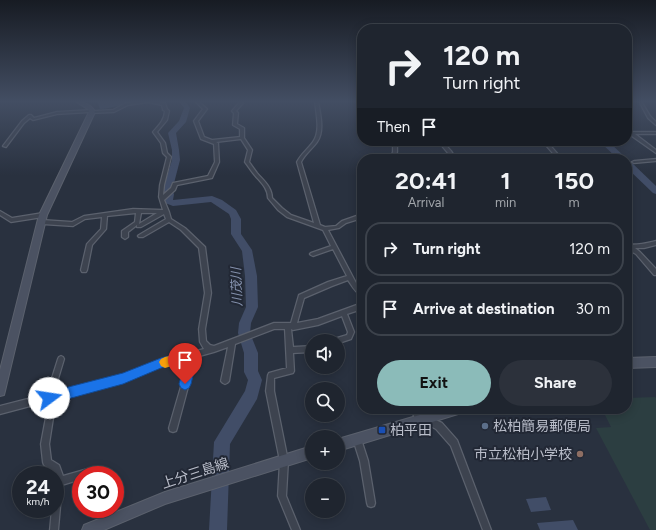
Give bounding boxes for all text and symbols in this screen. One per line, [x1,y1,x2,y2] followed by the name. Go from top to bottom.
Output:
[443,38,520,72] text: 120 m
[377,40,429,92] icon: right
[443,72,520,94] text: Turn right
[418,116,440,138] icon: arrive
[377,118,410,136] text: Then
[395,166,457,195] text: 20:41
[501,166,511,195] text: 1
[554,166,594,195] text: 150
[408,195,444,210] text: Arrival
[495,195,516,210] text: min
[569,195,580,210] text: m
[379,238,401,260] icon: right
[413,240,481,258] text: Turn right
[569,240,610,258] text: 120 m
[228,265,245,307] water label: 川茂川
[379,298,401,320] icon: arrive
[413,300,554,318] text: Arrive at destination
[576,300,610,318] text: 30 m
[305,334,345,518] map controls
[305,334,345,374] button: sound
[168,343,202,384] pin
[174,349,196,371] icon: arrive
[377,360,491,406] button: Exit
[499,360,612,406] button: Share
[28,377,70,419] position arrow
[305,382,345,422] button: search
[493,418,591,435] place label: 松柏簡易郵便局
[480,421,490,431] marker: 松柏簡易郵便局
[390,422,432,439] place label: 柏平田
[377,425,387,435] marker: 柏平田
[305,430,345,470] button: +
[474,446,572,463] place label: 市立松柏小学校
[575,449,585,459] marker: 市立松柏小学校
[159,455,231,492] street label: 上分三島線
[72,466,124,518] speed limit sign: 30
[26,475,50,499] text: 24
[305,478,345,518] button: −
[27,495,49,508] text: km/h

